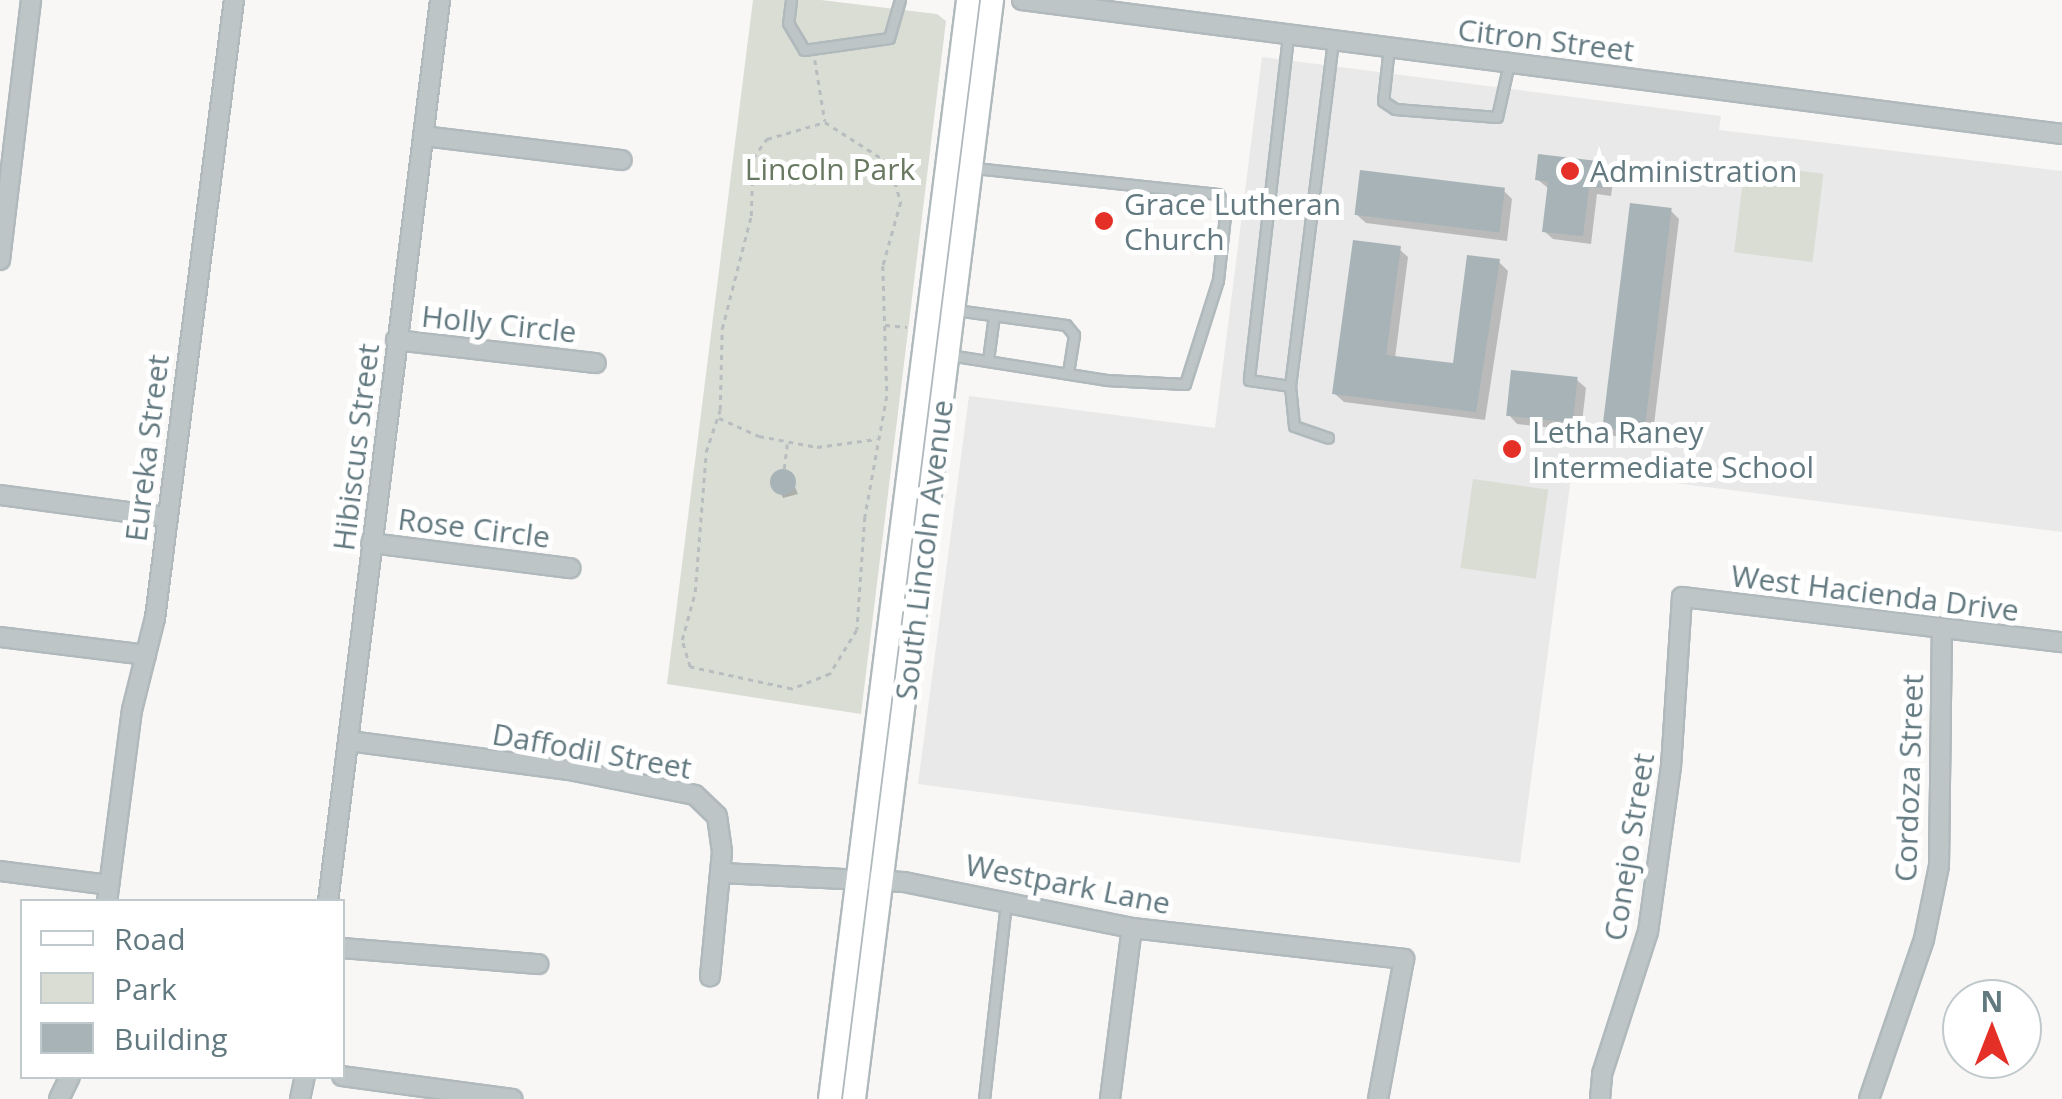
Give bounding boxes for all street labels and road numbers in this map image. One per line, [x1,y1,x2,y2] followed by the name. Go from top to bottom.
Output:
[1456,11,1636,69] street label: Citron Street
[420,298,578,350] street label: Holly Circle
[325,341,387,553] street label: Hibiscus Street
[118,352,176,544] street label: Eureka Street
[888,398,960,702] street label: South Lincoln Avenue
[396,501,552,555] street label: Rose Circle
[1729,557,2021,629] street label: West Hacienda Drive
[1887,673,1931,883] street label: Cordoza Street
[490,716,694,786] street label: Daffodil Street
[1596,751,1662,943] street label: Conejo Street
[963,846,1173,922] street label: Westpark Lane

